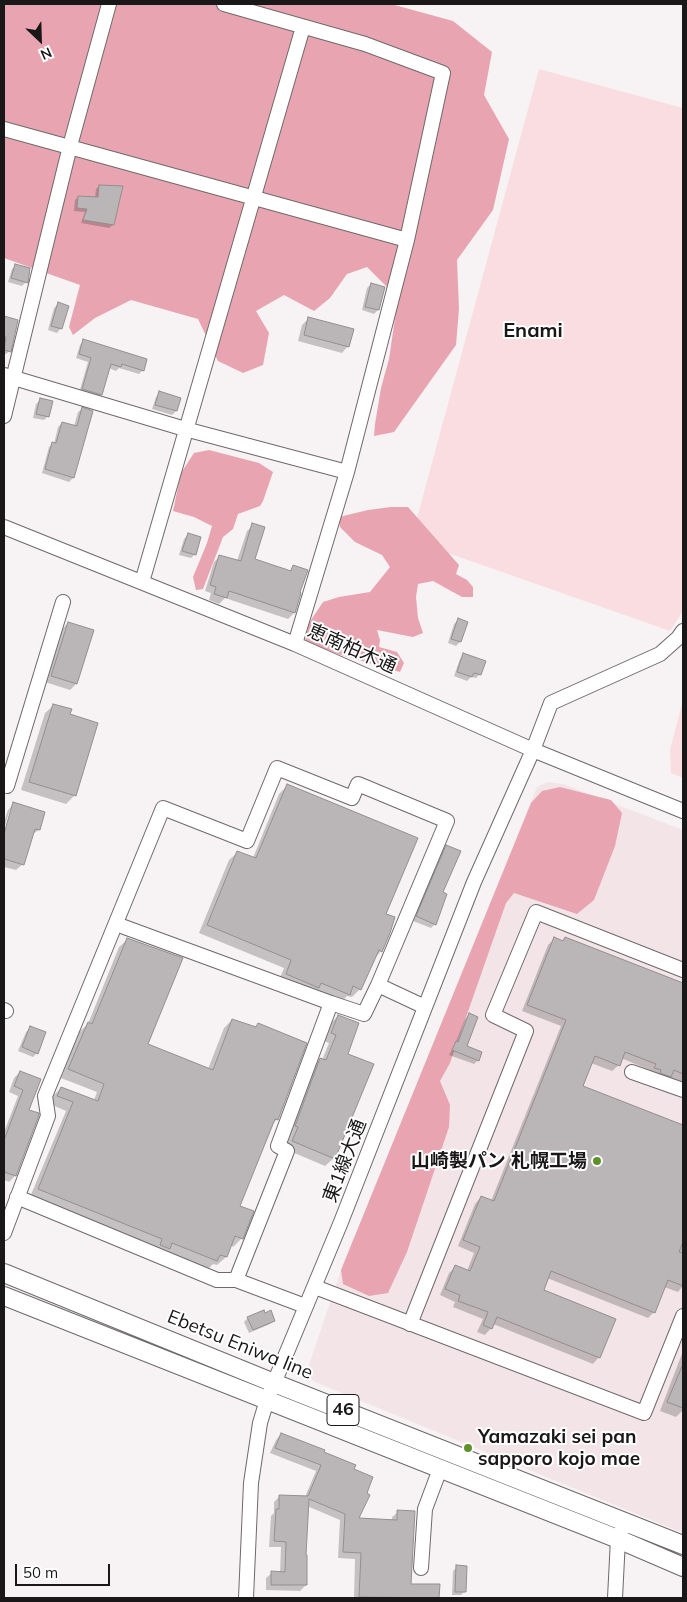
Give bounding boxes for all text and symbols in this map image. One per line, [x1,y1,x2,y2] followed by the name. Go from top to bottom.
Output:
[15,15,65,65] north arrow
[38,43,55,64] text: N
[503,319,563,343] district label: Enami
[304,619,400,679] street label: 恵南柏木通
[319,1116,371,1206] street label: 東1線大通
[411,1150,587,1172] place label: 山崎製パン 札幌工場
[591,1155,603,1167] marker: 山崎製パン 札幌工場
[164,1305,316,1385] street label: Ebetsu Eniwa line
[327,1394,359,1426] road number: 46
[478,1426,640,1470] place label: Yamazaki sei pan sapporo kojo mae
[462,1442,474,1454] marker: Yamazaki sei pan sapporo kojo mae
[18,1554,112,1586] scale bar
[23,1563,58,1582] text: 50 m

